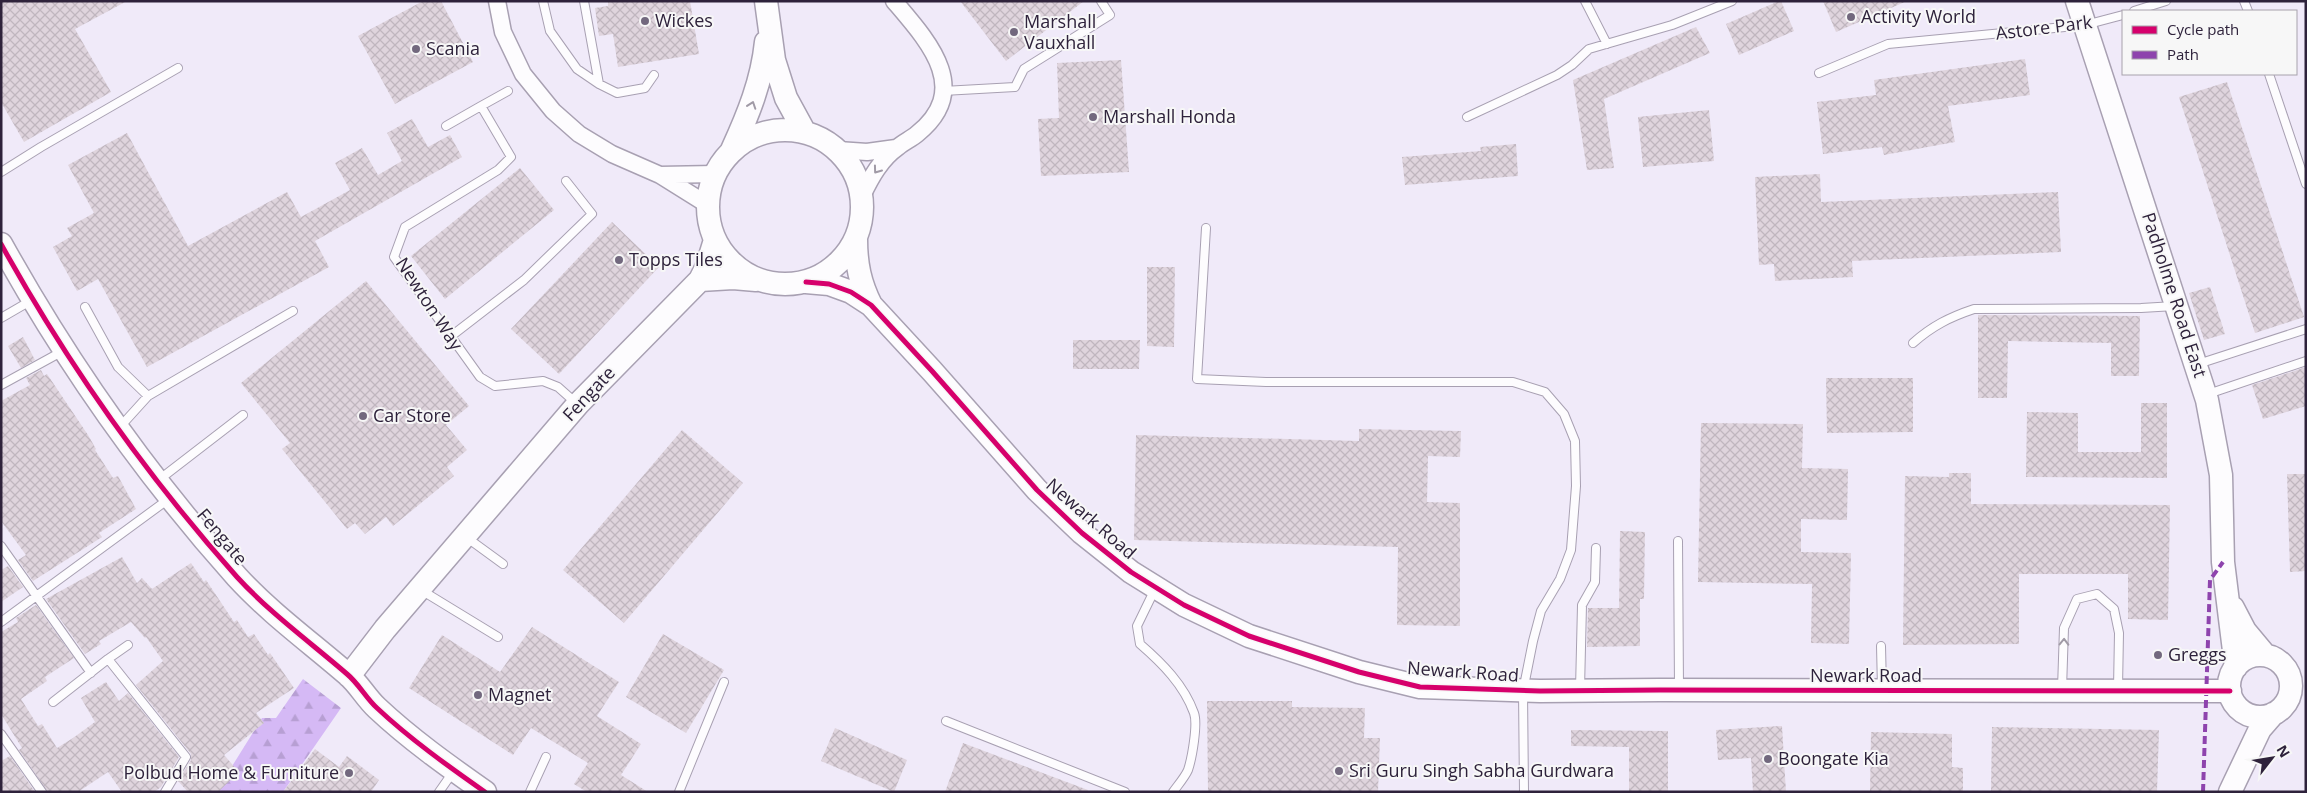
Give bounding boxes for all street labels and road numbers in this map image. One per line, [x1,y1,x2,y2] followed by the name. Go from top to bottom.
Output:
[1994,9,2094,45] street label: Astore Park
[2137,209,2213,380] street label: Padholme Road East
[391,252,469,355] street label: Newton Way
[557,361,620,426] street label: Fengate
[1041,472,1142,564] street label: Newark Road
[192,503,253,570] street label: Fengate
[1406,655,1520,687] street label: Newark Road
[1810,663,1922,687] street label: Newark Road

